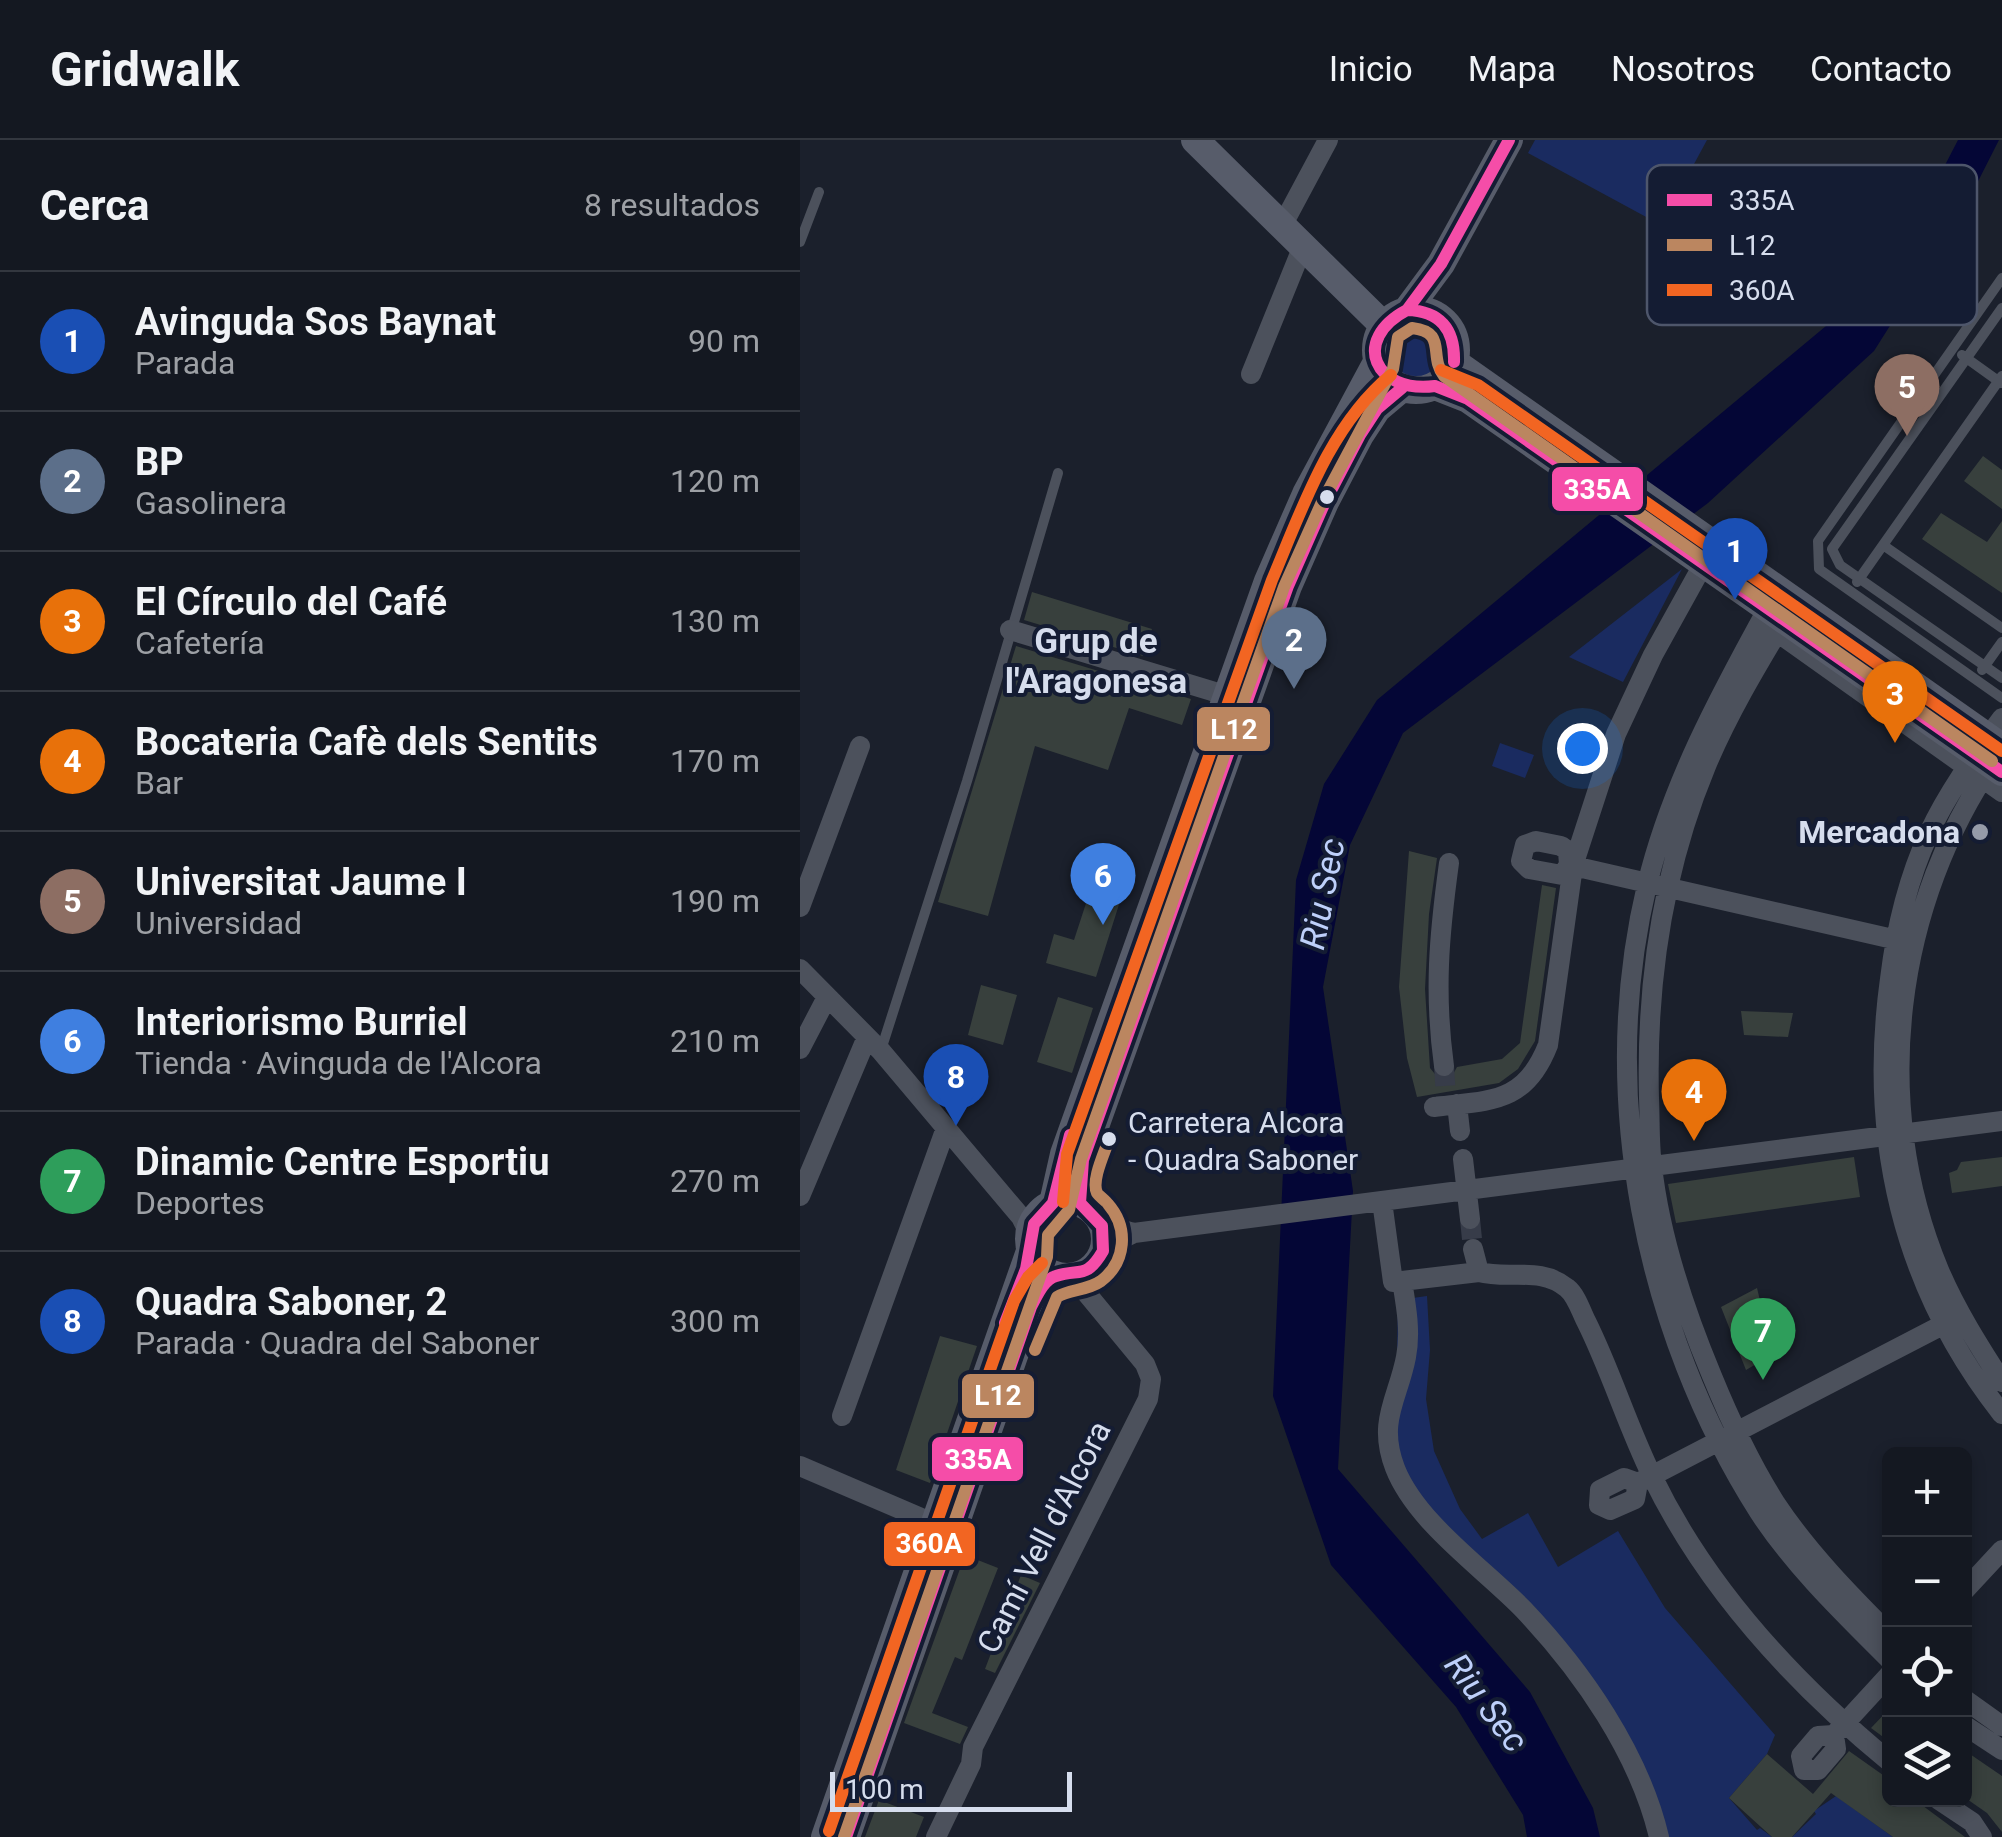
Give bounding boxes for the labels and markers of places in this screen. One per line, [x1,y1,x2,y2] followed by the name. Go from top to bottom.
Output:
[1874,354,1940,436] pin: 5
[1317,487,1337,507] unlabelled marker
[1702,518,1768,600] pin: 1
[1262,606,1326,689] pin: 2
[1862,660,1928,743] pin: 3
[1798,813,1960,851] place label: Mercadona
[1969,821,1991,843] marker: Mercadona
[1070,842,1136,925] pin: 6
[924,1044,988,1126] pin: 8
[1662,1058,1726,1141] pin: 4
[1128,1105,1358,1177] place label: Carretera Alcora - Quadra Saboner
[1099,1129,1119,1149] marker: Carretera Alcora - Quadra Saboner
[1730,1298,1796,1380] pin: 7

